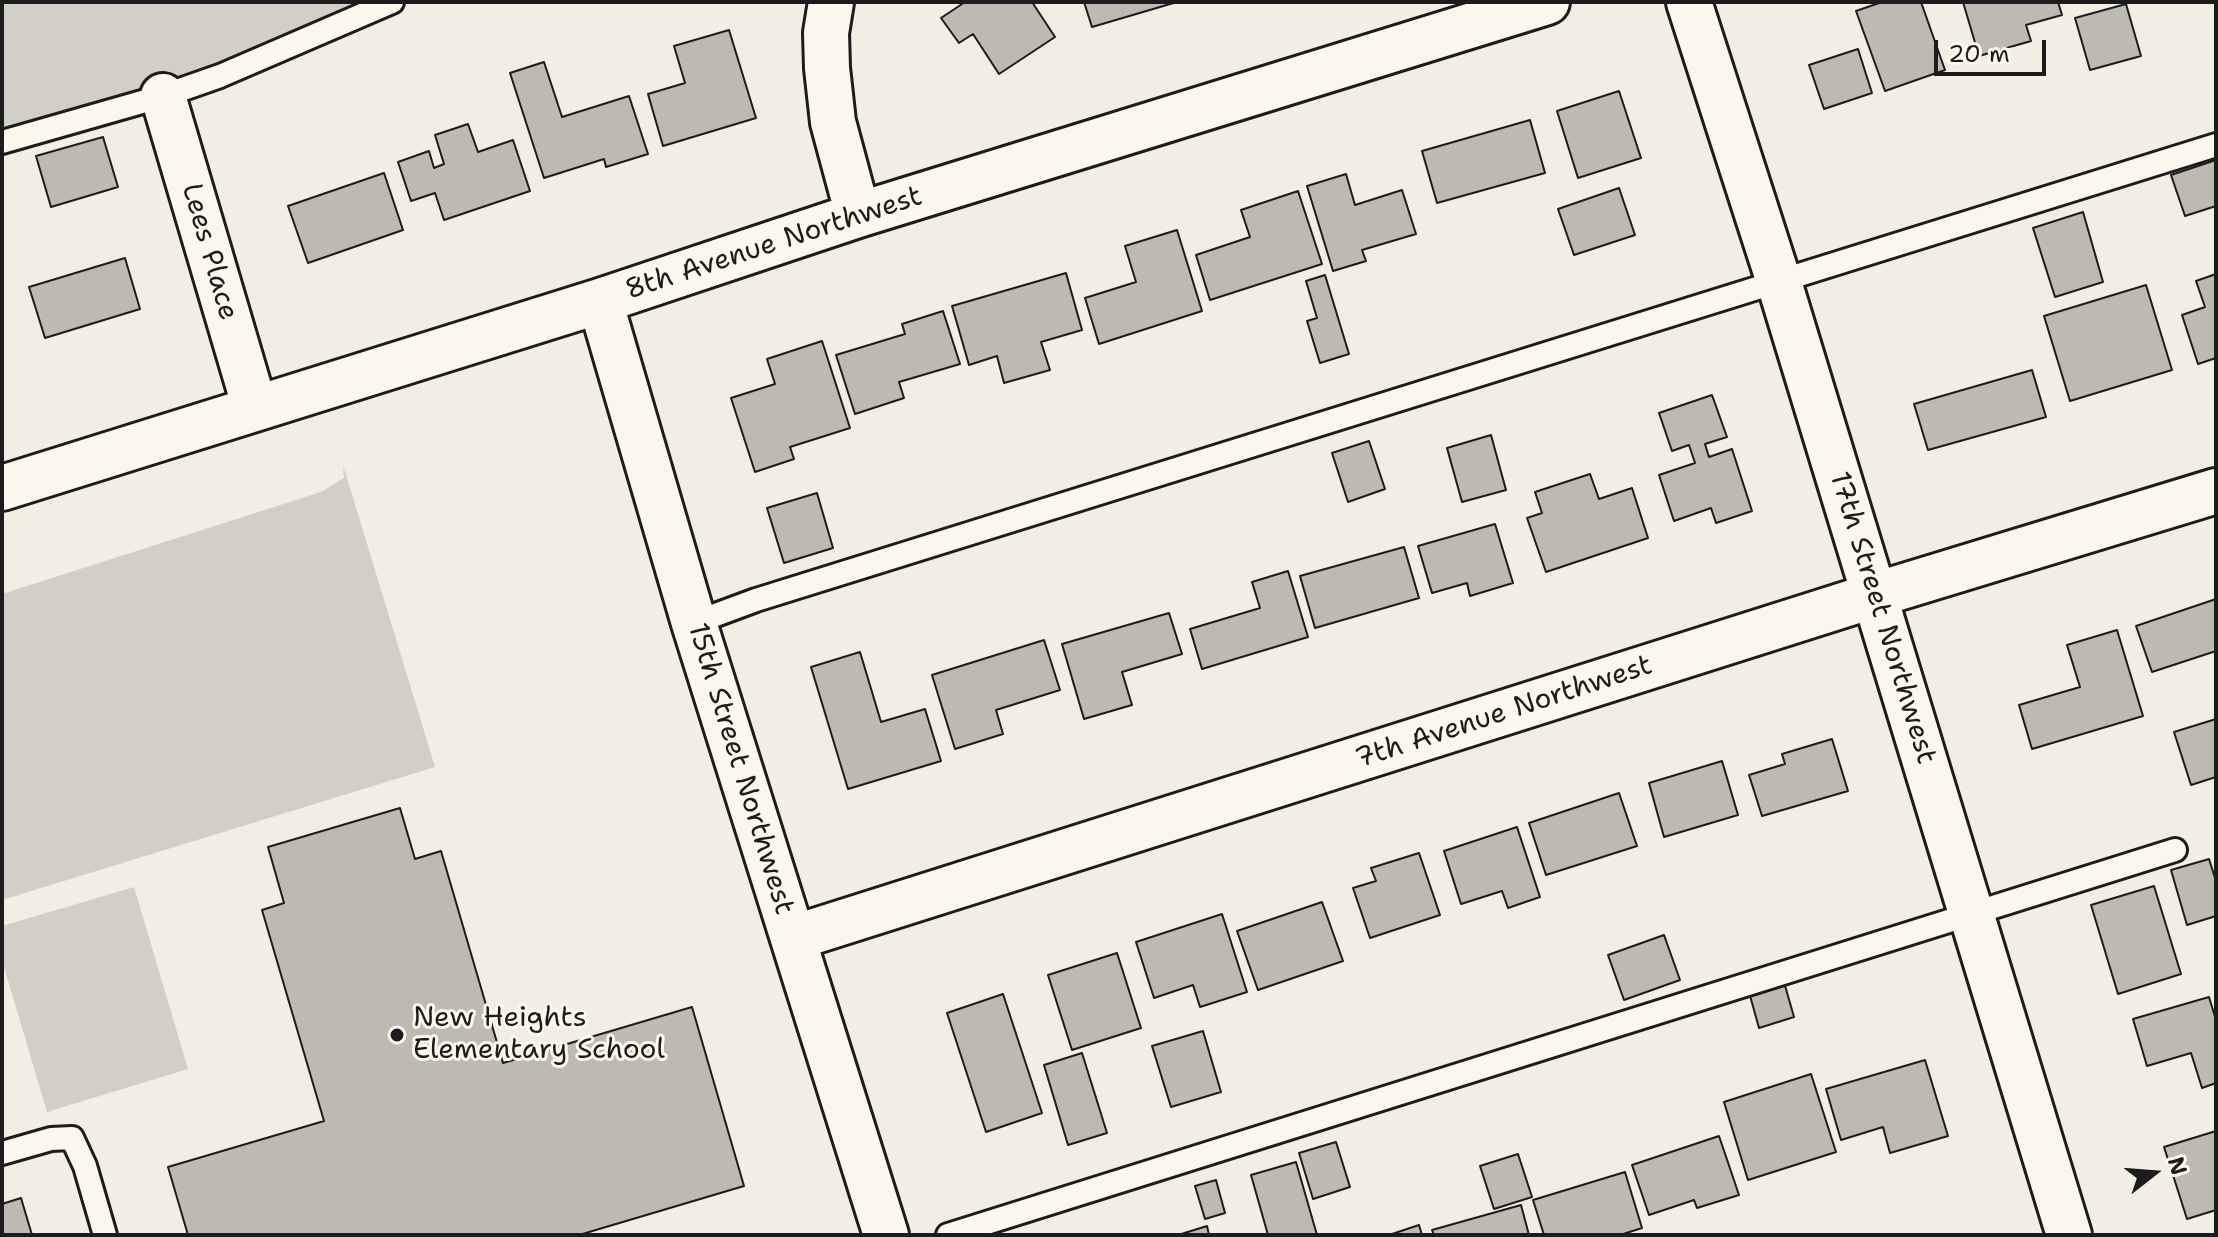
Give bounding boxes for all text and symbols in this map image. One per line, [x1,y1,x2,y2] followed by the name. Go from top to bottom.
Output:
[1938,24,2050,74] scale bar
[1948,38,2010,70] text: 20 m
[173,180,245,324] street label: Lees Place
[621,180,927,308] street label: 8th Avenue Northwest
[1822,468,1942,768] street label: 17th Street Northwest
[680,619,800,919] street label: 15th Street Northwest
[1351,649,1657,777] street label: 7th Avenue Northwest
[413,1002,665,1068] place label: New Heights Elementary School
[388,1026,406,1044] marker: New Heights Elementary School
[2114,1133,2194,1213] north arrow
[2161,1153,2194,1178] text: N

